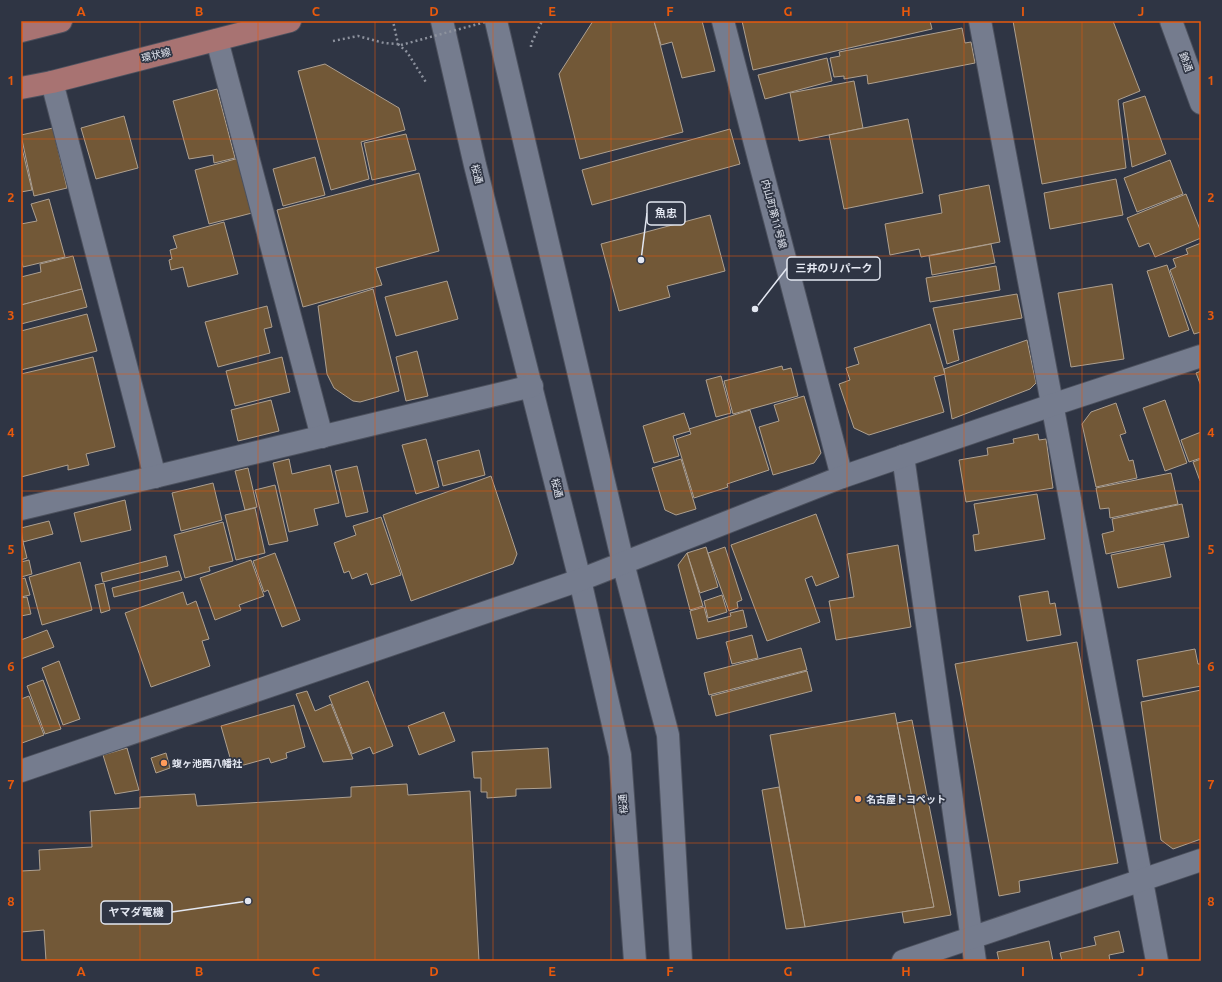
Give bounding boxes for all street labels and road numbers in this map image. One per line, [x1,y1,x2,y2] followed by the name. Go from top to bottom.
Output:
[140,46,172,64] street label: 環状線
[1177,51,1195,73] street label: 錦通
[469,163,485,185] street label: 桜通
[759,178,789,250] street label: 内山町第11号線
[549,477,565,499] street label: 桜通
[617,794,629,814] street label: 桜通

